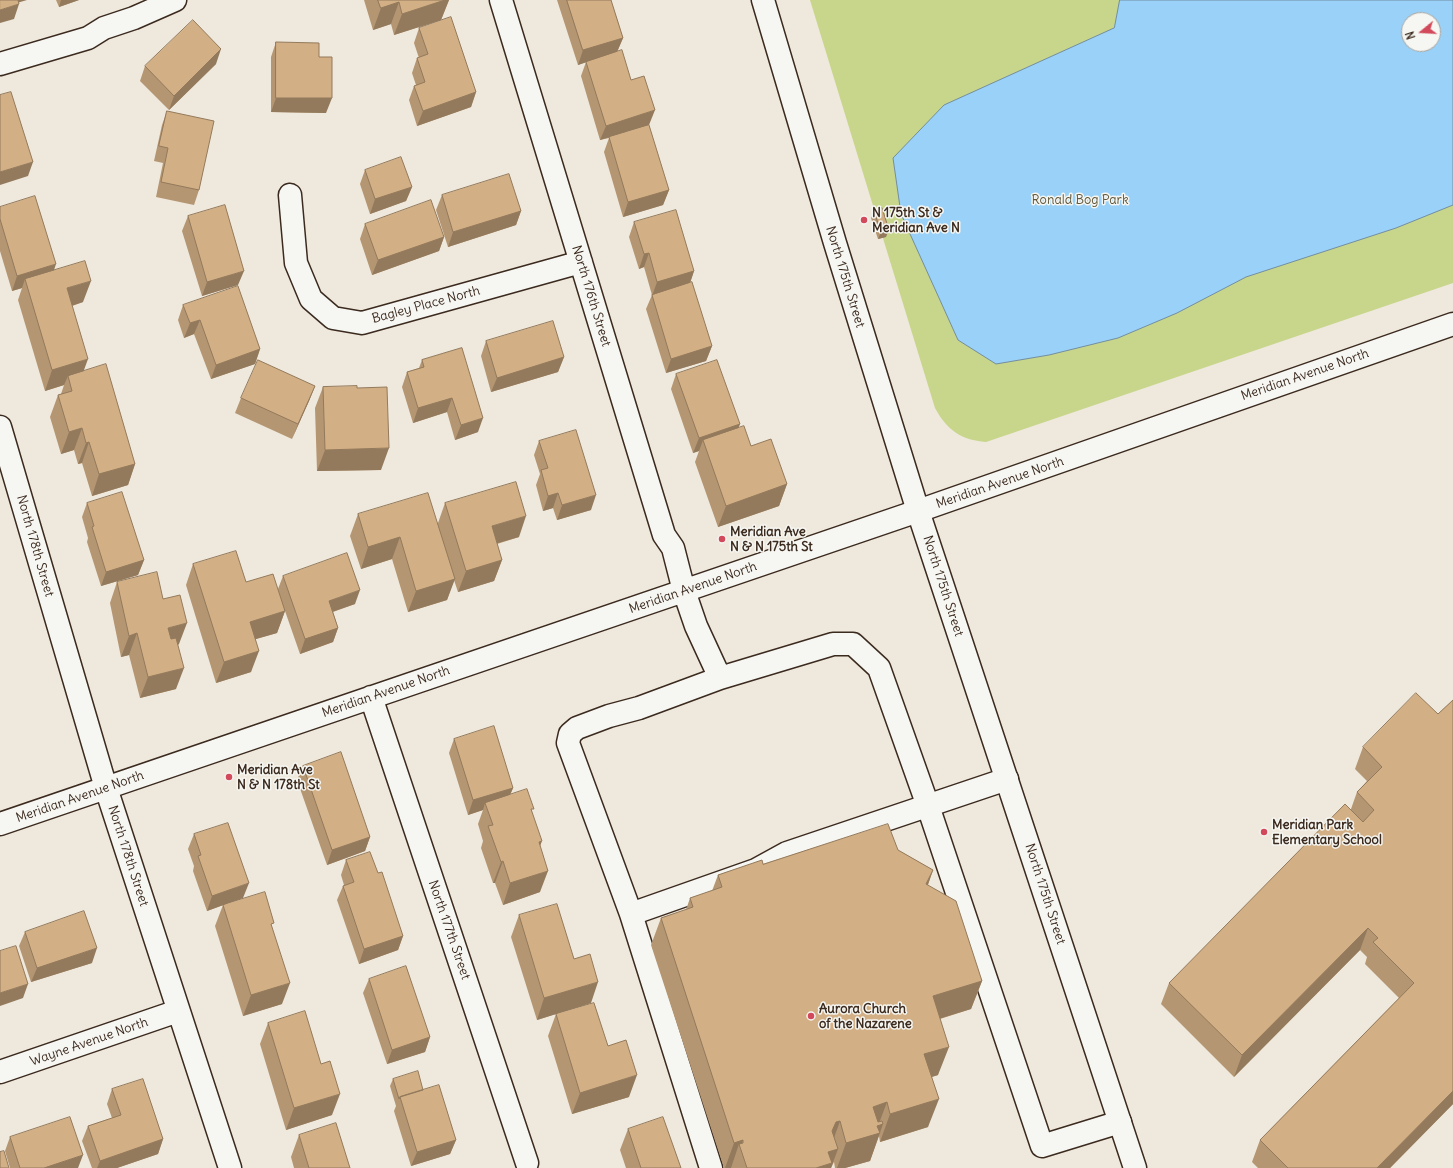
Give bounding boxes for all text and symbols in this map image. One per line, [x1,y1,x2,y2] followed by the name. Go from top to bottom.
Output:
[1401,12,1441,52] north arrow
[1403,30,1418,41] text: N
[1031,192,1129,208] park label: Ronald Bog Park
[872,205,960,236] place label: N 175th St & Meridian Ave N
[859,215,869,225] marker: N 175th St & Meridian Ave N
[822,224,868,330] street label: North 175th Street
[568,244,614,348] street label: North 176th Street
[370,283,482,327] street label: Bagley Place North
[1239,346,1371,404] street label: Meridian Avenue North
[934,454,1066,512] street label: Meridian Avenue North
[13,493,57,599] street label: North 178th Street
[730,524,813,555] place label: Meridian Ave N & N 175th St
[717,534,727,544] marker: Meridian Ave N & N 175th St
[919,534,967,638] street label: North 175th Street
[627,559,759,617] street label: Meridian Avenue North
[320,663,452,721] street label: Meridian Avenue North
[237,762,320,793] place label: Meridian Ave N & N 178th St
[14,768,146,826] street label: Meridian Avenue North
[224,772,234,782] marker: Meridian Ave N & N 178th St
[104,804,152,908] street label: North 178th Street
[1272,817,1382,848] place label: Meridian Park Elementary School
[1259,827,1269,837] marker: Meridian Park Elementary School
[1021,842,1069,946] street label: North 175th Street
[425,878,473,982] street label: North 177th Street
[819,1001,912,1032] place label: Aurora Church of the Nazarene
[806,1011,816,1021] marker: Aurora Church of the Nazarene
[28,1014,150,1070] street label: Wayne Avenue North

